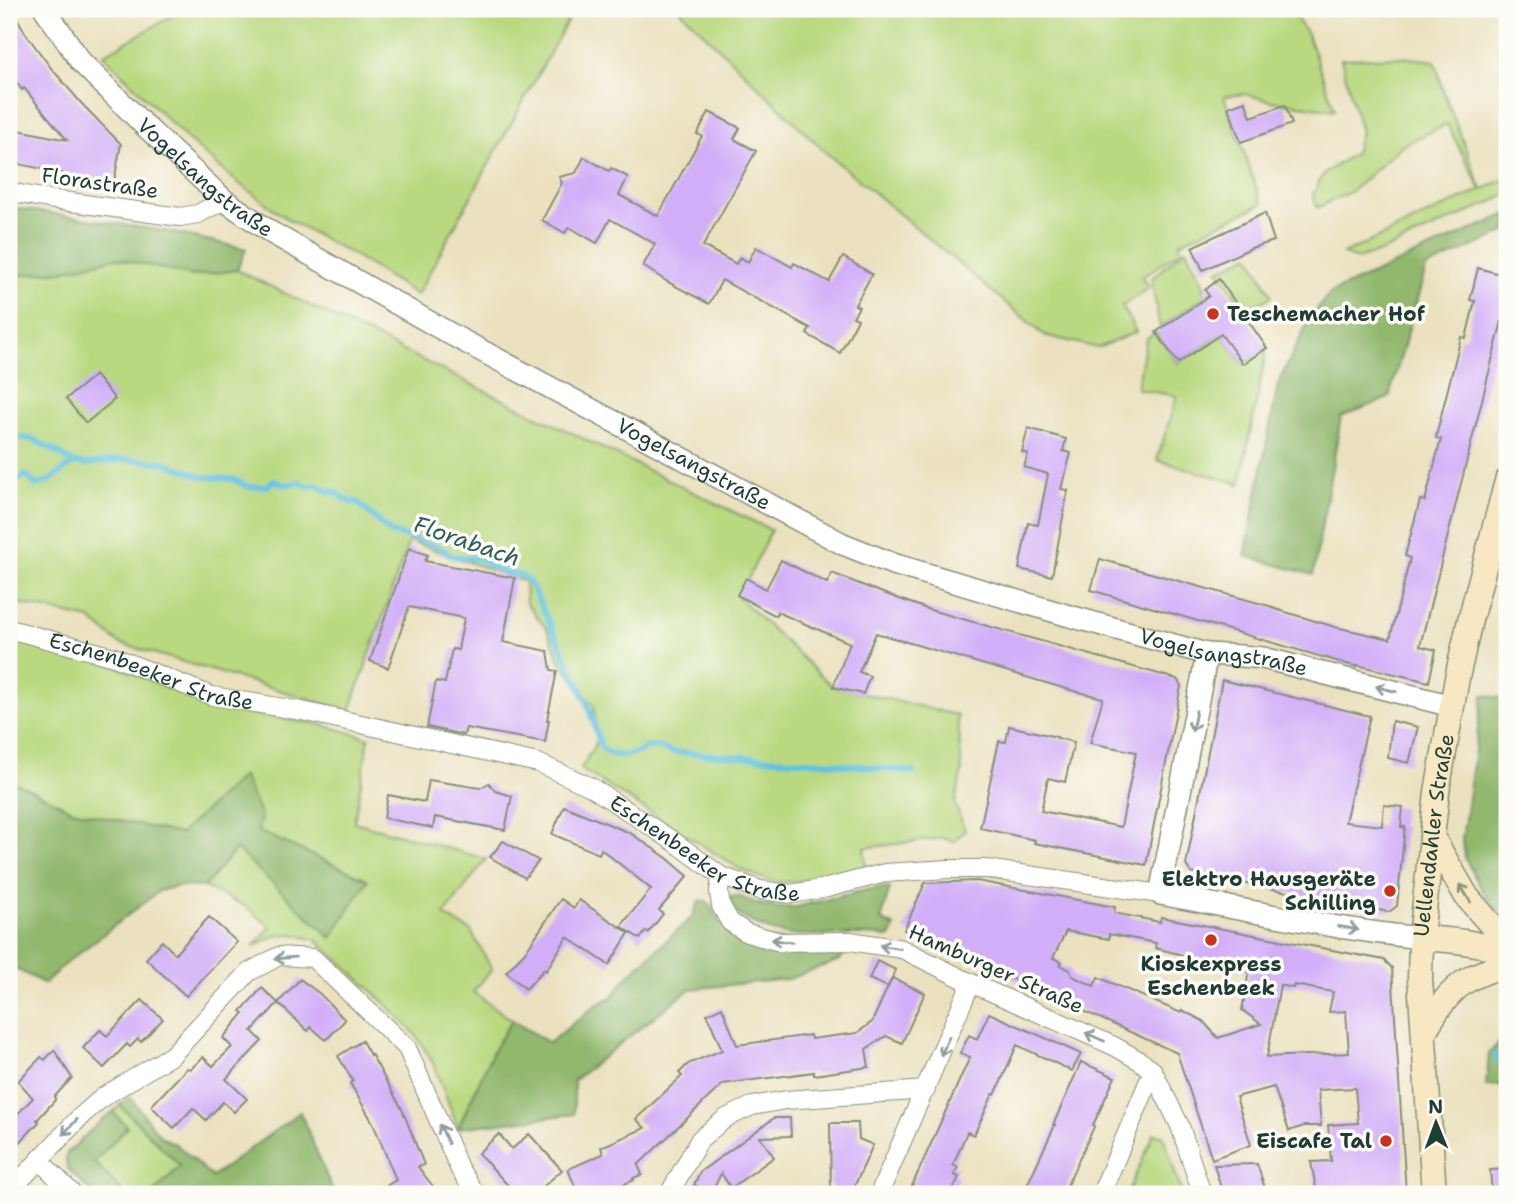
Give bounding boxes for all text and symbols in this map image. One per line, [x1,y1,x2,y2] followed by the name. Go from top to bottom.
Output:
[131,112,279,244] street label: Vogelsangstraße
[40,161,160,205] street label: Florastraße
[1227,300,1426,328] place label: Teschemacher Hof
[1205,306,1221,322] marker: Teschemacher Hof
[612,412,776,517] street label: Vogelsangstraße
[410,509,524,573] water label: Florabach
[1136,622,1311,683] street label: Vogelsangstraße
[46,626,256,717] street label: Eschenbeeker Straße
[1375,682,1397,695] one-way arrow
[1187,709,1200,732] one-way arrow
[1407,732,1461,938] street label: Uellendahler Straße
[604,789,802,908] street label: Eschenbeeker Straße
[1161,865,1376,917] place label: Elektro Hausgeräte Schilling
[1382,883,1398,899] marker: Elektro Hausgeräte Schilling
[1458,884,1472,904] one-way arrow
[904,918,1088,1020] street label: Hamburger Straße
[1336,922,1359,935] one-way arrow
[1203,932,1219,948] marker: Kioskexpress Eschenbeek
[771,934,794,947] one-way arrow
[879,940,902,953] one-way arrow
[1140,950,1282,1002] place label: Kioskexpress Eschenbeek
[274,952,297,965] one-way arrow
[1085,1030,1106,1043] one-way arrow
[937,1034,950,1056] one-way arrow
[1400,1088,1470,1158] north arrow
[1428,1094,1443,1119] text: N
[62,1118,79,1136] one-way arrow
[437,1124,450,1145] one-way arrow
[1256,1127,1372,1155] place label: Eiscafe Tal
[1378,1133,1394,1149] marker: Eiscafe Tal

